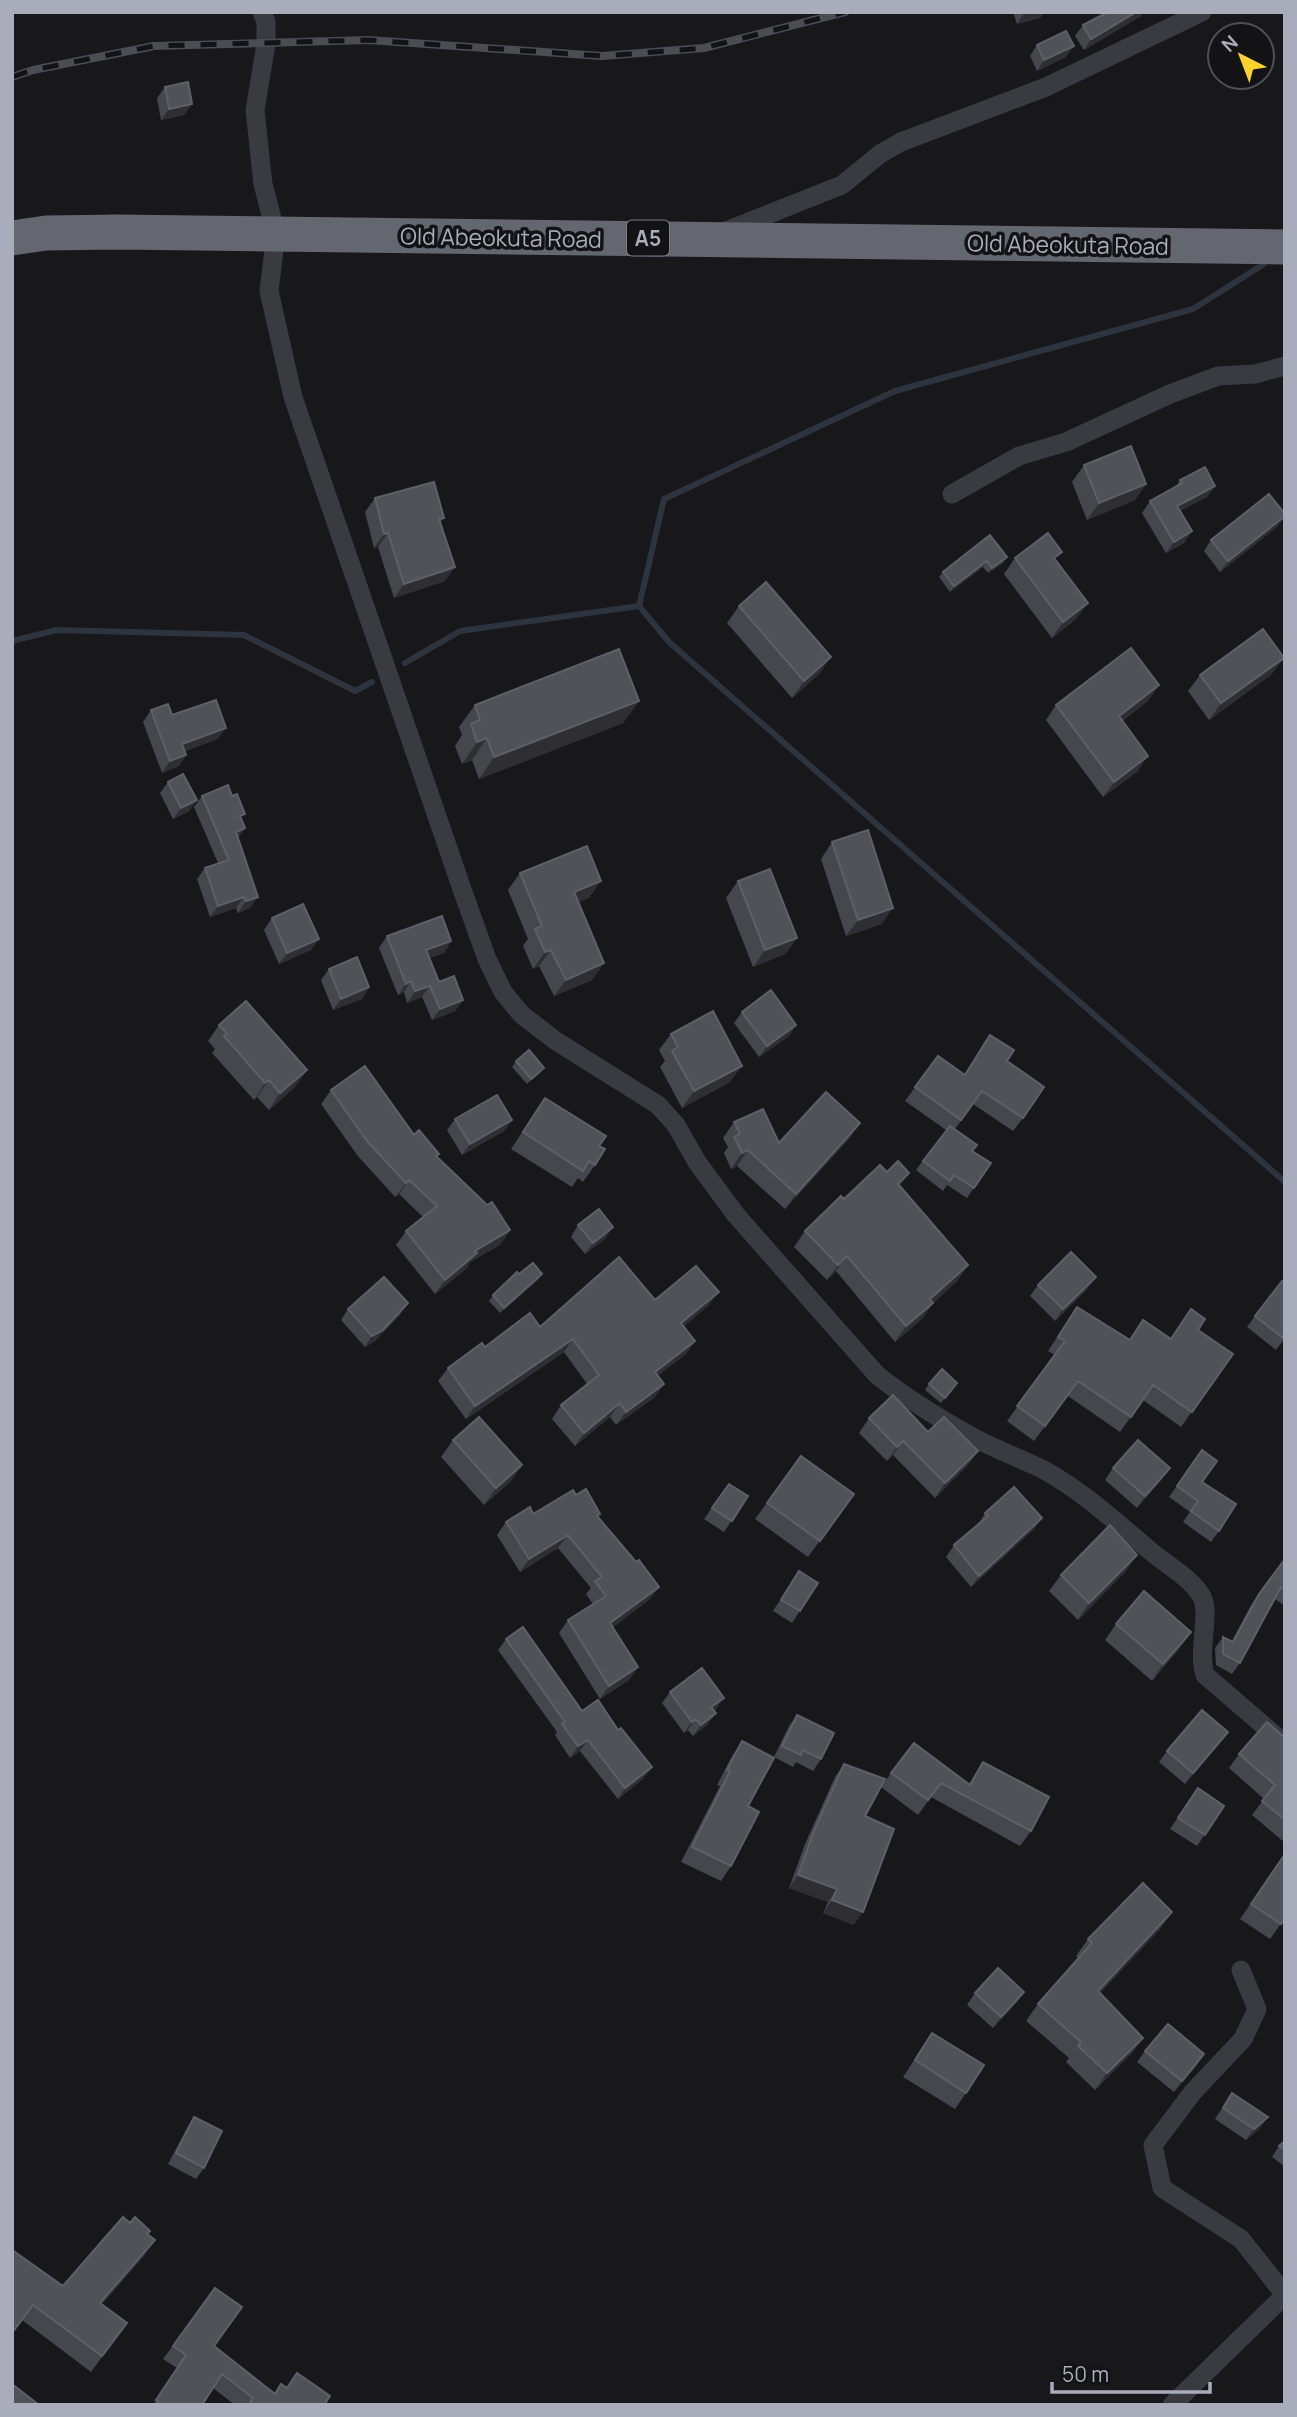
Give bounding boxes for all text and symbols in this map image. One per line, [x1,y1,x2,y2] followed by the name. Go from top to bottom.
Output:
[1206,21,1276,91] north arrow
[1216,29,1243,58] text: N
[400,219,602,255] street label: Old Abeokuta Road
[627,220,669,256] road number: A5
[967,226,1169,262] street label: Old Abeokuta Road
[1052,2350,1210,2394] scale bar
[1062,2360,1109,2388] text: 50 m

